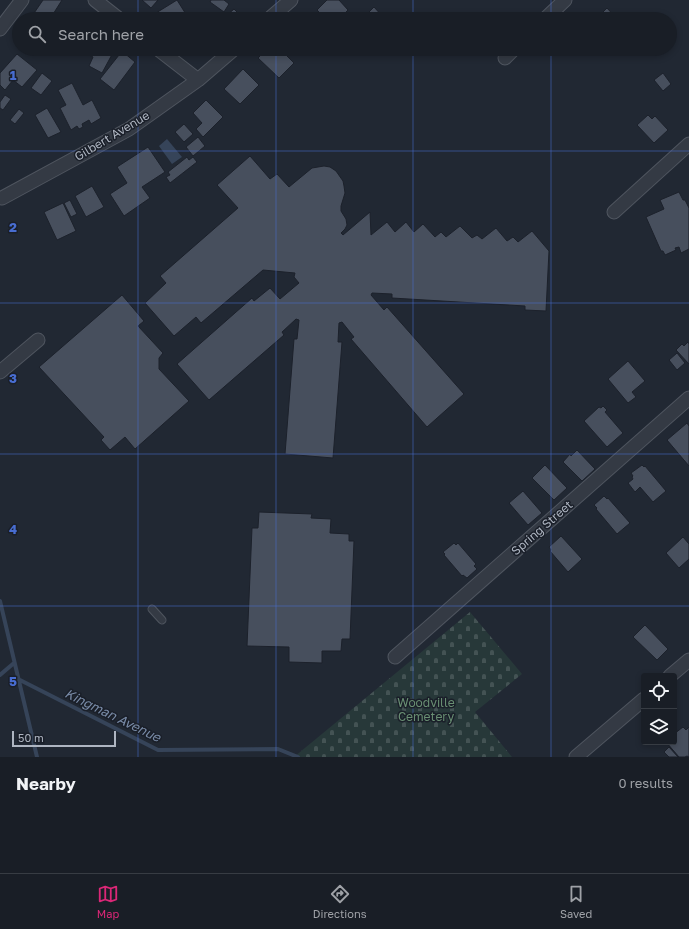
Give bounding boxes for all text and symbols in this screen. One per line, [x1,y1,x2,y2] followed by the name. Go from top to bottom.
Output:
[12,12,677,56] search box
[26,23,48,45] icon: search
[58,25,144,43] text: Search here
[10,67,17,83] text: 1
[71,107,152,164] street label: Gilbert Avenue
[9,219,17,235] text: 2
[9,370,17,386] text: 3
[508,497,576,558] street label: Spring Street
[9,521,17,537] text: 4
[9,673,17,689] text: 5
[641,673,677,745] map controls
[641,673,677,709] button: locate
[63,685,165,746] water label: Kingman Avenue
[397,695,455,724] park label: Woodville Cemetery
[641,709,677,745] button: layers
[12,729,116,748] scale bar
[18,731,44,744] text: 50 m
[16,773,76,794] text: Nearby
[618,775,673,791] text: 0 results
[97,883,119,920] tab: Map
[313,883,367,920] tab: Directions
[560,883,592,920] tab: Saved

